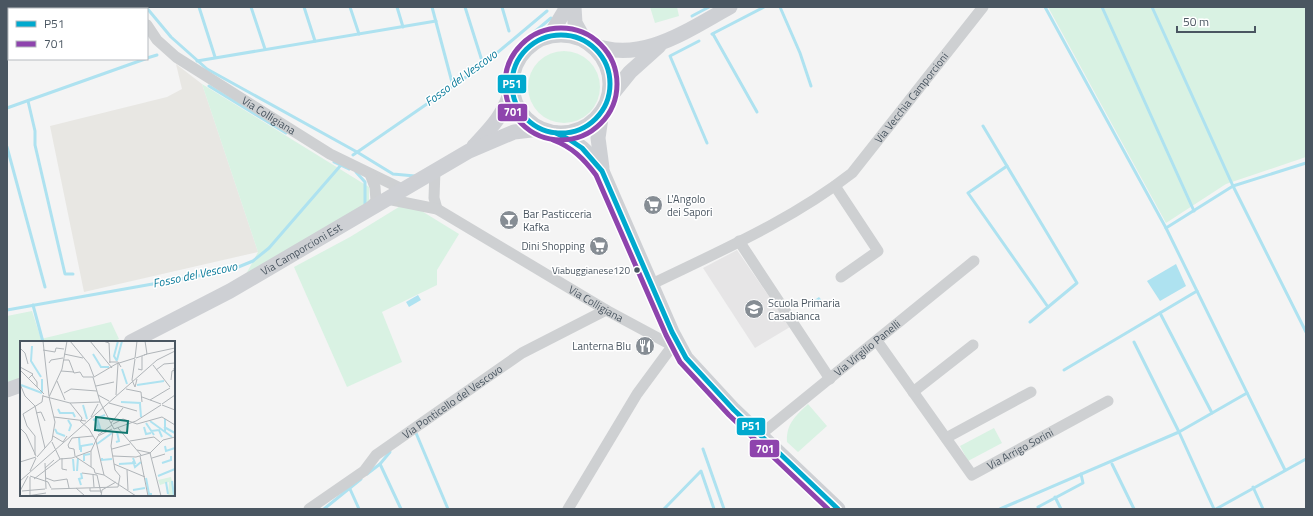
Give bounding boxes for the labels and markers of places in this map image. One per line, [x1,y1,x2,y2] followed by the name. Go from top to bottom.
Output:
[667,191,713,220] place label: L'Angolo dei Sapori
[642,194,664,216] supermarket icon: L'Angolo dei Sapori
[523,206,592,235] place label: Bar Pasticceria Kafka
[498,209,520,231] bar icon: Bar Pasticceria Kafka
[588,235,610,257] supermarket icon: Dini Shopping
[522,238,585,254] place label: Dini Shopping
[552,263,630,278] place label: Viabuggianese120
[632,265,642,275] marker: Viabuggianese120
[768,295,841,324] place label: Scuola Primaria Casabianca
[743,298,765,320] school or university icon: Scuola Primaria Casabianca
[634,335,656,357] restaurant icon: Lanterna Blu
[572,338,631,354] place label: Lanterna Blu

